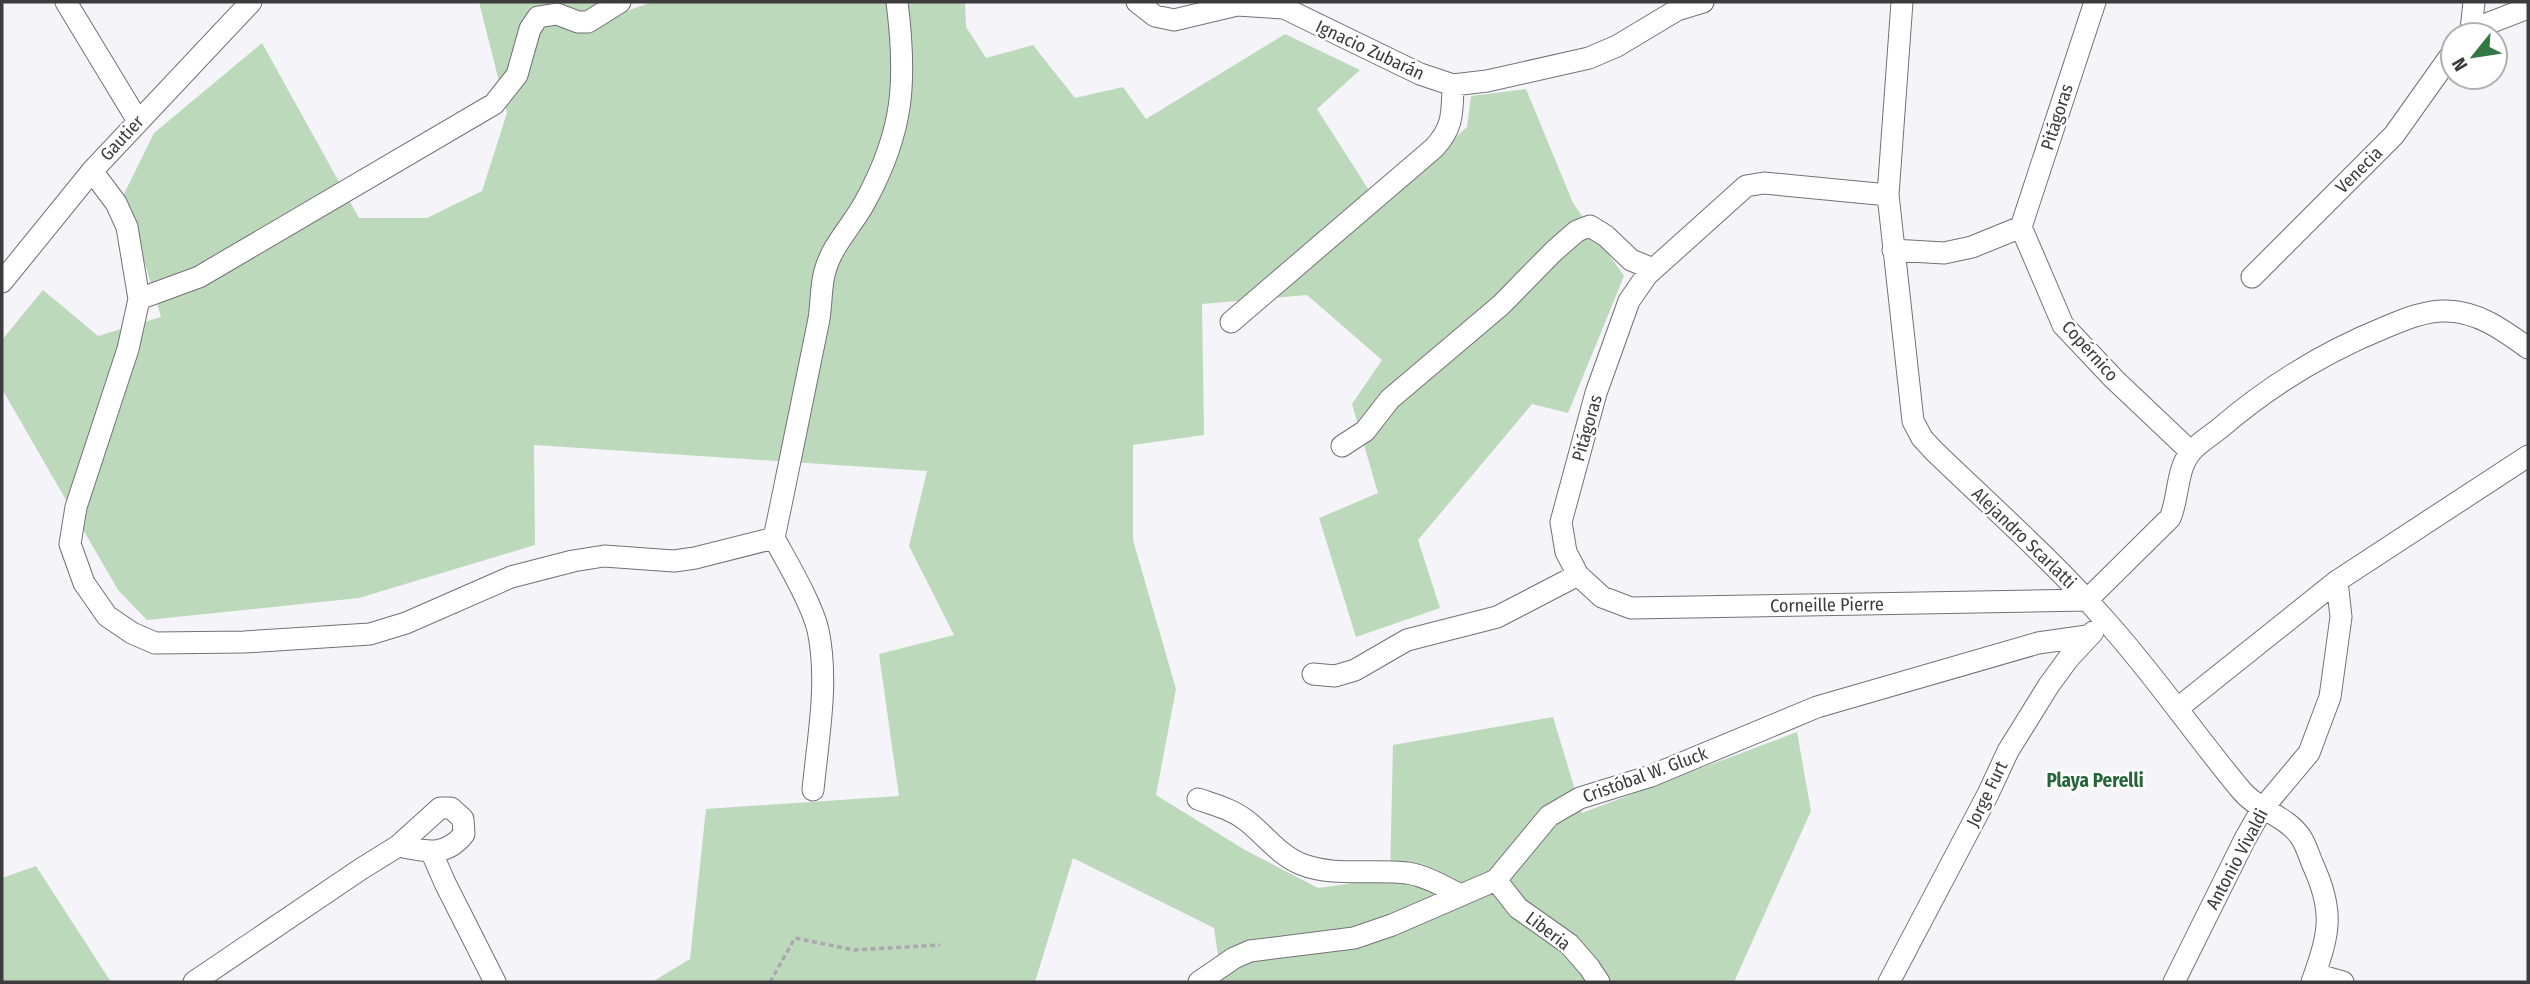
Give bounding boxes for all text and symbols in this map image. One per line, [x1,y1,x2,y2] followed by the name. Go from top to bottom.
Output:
[1312,15,1428,85] street label: Ignacio Zubarán
[2439,21,2509,91] north arrow
[2447,54,2473,75] text: N
[2036,81,2078,153] street label: Pitágoras
[95,110,149,165] street label: Gautier
[2331,142,2387,198] street label: Venecia
[2057,316,2123,386] street label: Copérnico
[1567,392,1607,464] street label: Pitágoras
[1967,483,2081,593] street label: Alejandro Scarlatti
[1770,593,1884,617] street label: Corneille Pierre
[1580,742,1711,808] street label: Cristóbal W. Gluck
[1962,757,2012,831] street label: Jorge Furt
[2046,769,2144,792] district label: Playa Perelli
[2201,805,2273,913] street label: Antonio Vivaldi
[1521,907,1575,955] street label: Liberia

